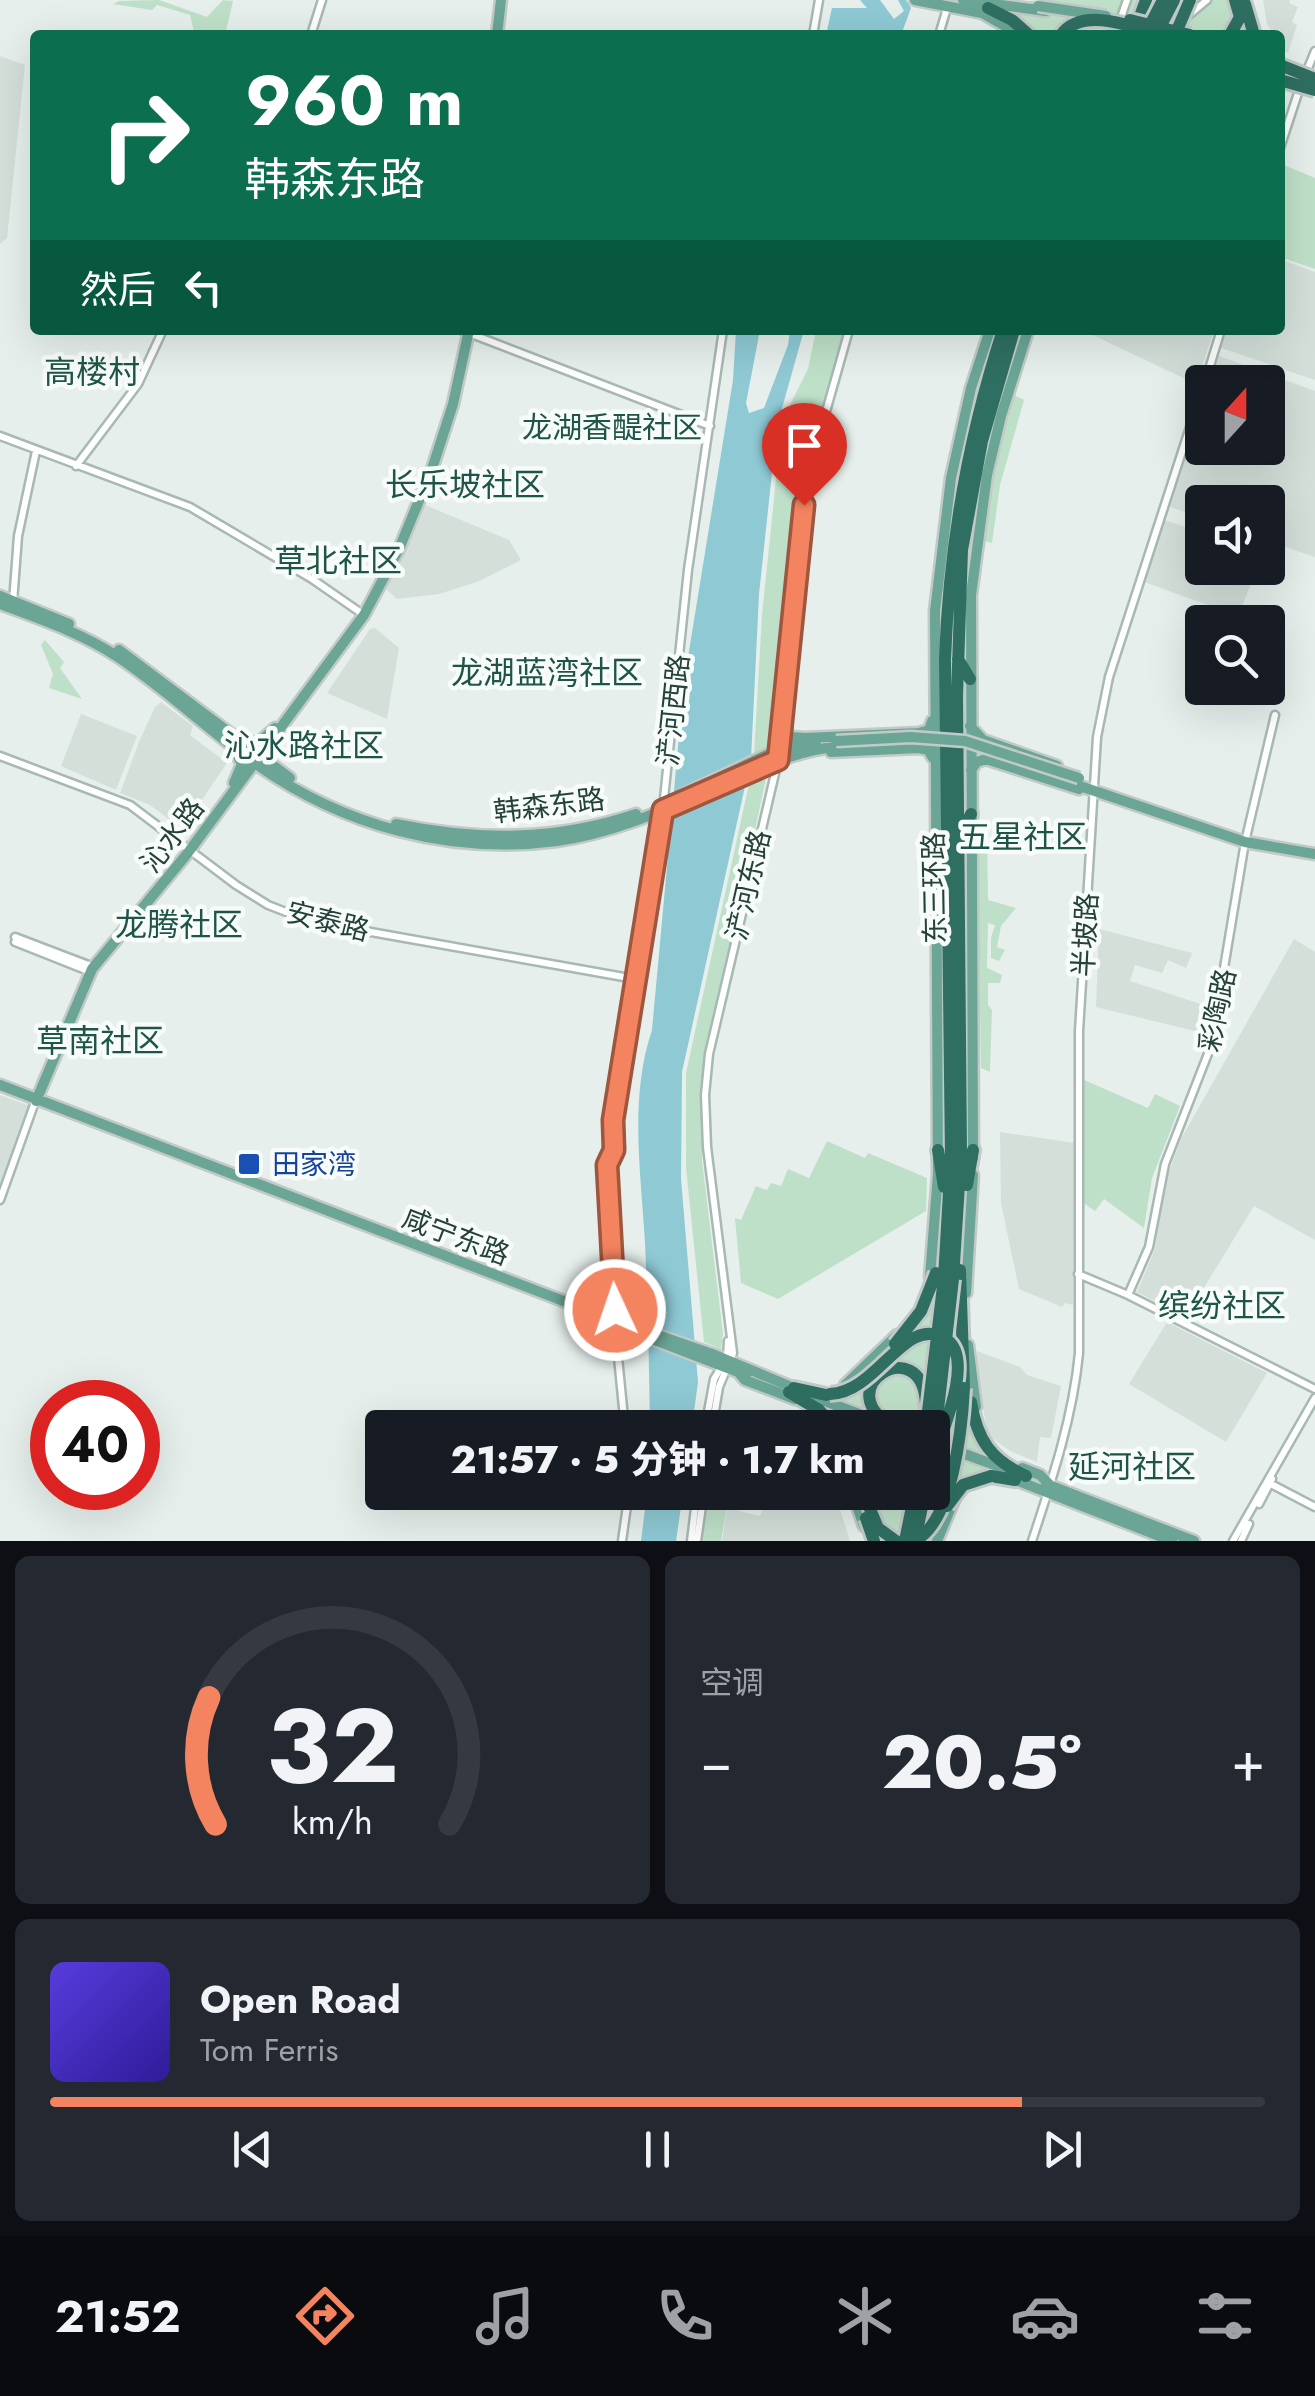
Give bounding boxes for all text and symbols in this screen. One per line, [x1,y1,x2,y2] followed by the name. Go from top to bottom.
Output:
[245,50,463,151] text: 960 m
[80,70,210,200] icon: right
[245,147,425,212] text: 韩森东路
[176,260,231,315] icon: left
[80,262,156,317] text: 然后
[44,349,140,395] district label: 高楼村
[1185,365,1285,465] north arrow
[1185,365,1285,705] map controls
[762,403,847,506] pin
[522,406,702,449] district label: 龙湖香醍社区
[777,418,832,473] icon: arrive
[385,462,545,508] district label: 长乐坡社区
[1185,485,1285,585] button: sound
[274,538,402,584] district label: 草北社区
[1185,605,1285,705] button: search
[451,650,643,696] district label: 龙湖蓝湾社区
[647,652,700,768] street label: 浐河西路
[224,723,384,769] district label: 沁水路社区
[491,778,607,833] street label: 韩森东路
[131,789,214,881] street label: 沁水路
[959,814,1087,860] district label: 五星社区
[716,826,781,944] street label: 浐河东路
[913,832,956,944] street label: 东三环路
[282,891,374,952] street label: 安泰路
[1063,892,1108,978] street label: 半坡路
[115,902,243,948] district label: 龙腾社区
[1189,965,1246,1055] street label: 彩陶路
[36,1018,164,1064] district label: 草南社区
[272,1144,356,1185] place label: 田家湾
[236,1151,262,1177] marker: 田家湾
[396,1197,515,1276] street label: 咸宁东路
[563,1258,667,1362] position arrow
[1158,1283,1286,1329] district label: 缤纷社区
[30,1380,160,1510] speed limit sign: 40
[451,1432,864,1487] text: 21:57 · 5 分钟 · 1.7 km
[1068,1444,1196,1490] district label: 延河社区
[700,1660,764,1706] text: 空调
[266,1671,399,1821] text: 32
[882,1708,1082,1816] text: 20.5°
[700,1722,732,1802] text: −
[1231,1722,1265,1802] text: +
[292,1796,373,1847] text: km/h
[200,1972,401,2027] text: Open Road
[200,2027,338,2073] text: Tom Ferris
[225,2122,280,2177] icon: previous
[630,2122,685,2177] icon: pause
[1035,2122,1090,2177] icon: next
[290,2281,360,2351] icon: directions
[470,2281,540,2351] icon: music
[650,2281,720,2351] icon: phone
[830,2281,900,2351] icon: climate
[1010,2281,1080,2351] icon: car
[1190,2281,1260,2351] icon: filters
[55,2284,180,2349] text: 21:52

